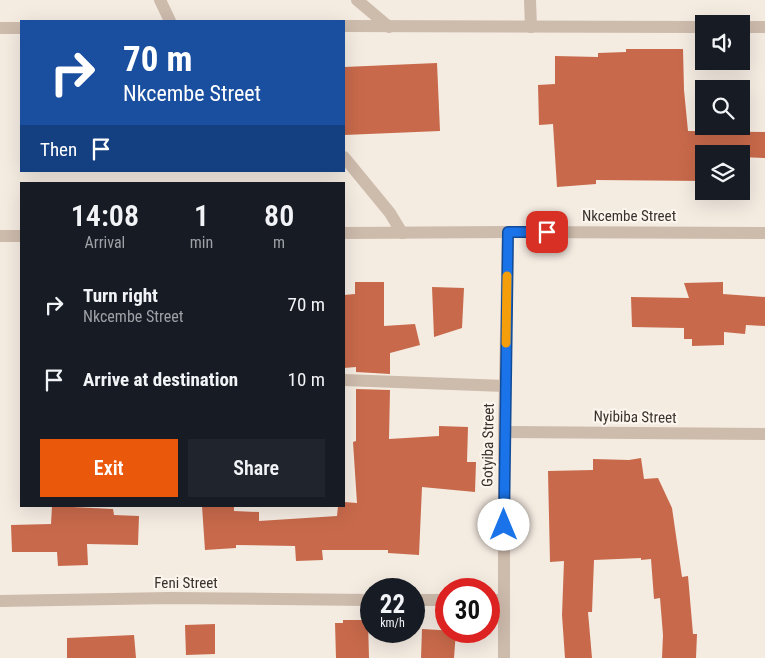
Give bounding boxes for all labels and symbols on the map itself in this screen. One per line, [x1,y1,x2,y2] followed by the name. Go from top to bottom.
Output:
[582,207,676,225] street label: Nkcembe Street
[526,211,568,253] pin
[478,403,498,487] street label: Gotyiba Street
[593,407,677,427] street label: Nyibiba Street
[477,498,529,550] position arrow
[154,574,218,592] street label: Feni Street
[435,578,500,643] speed limit sign: 30

